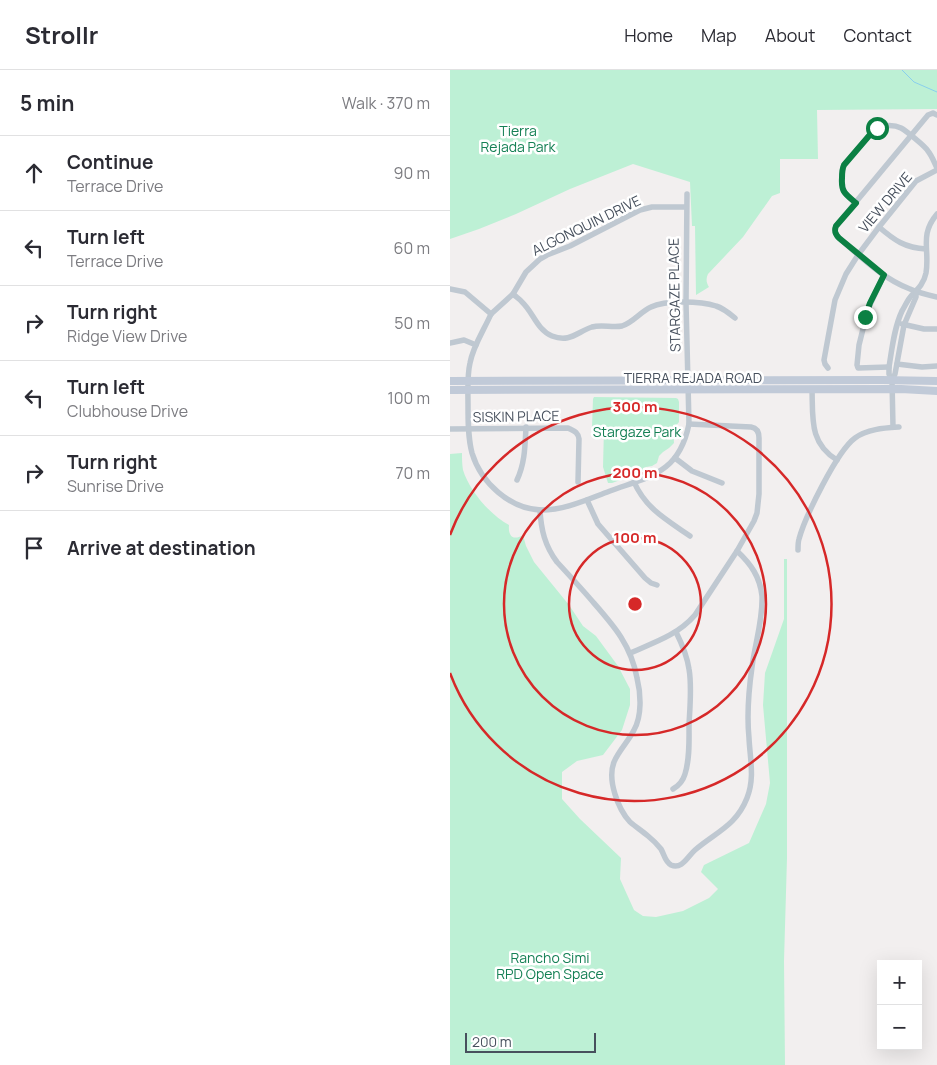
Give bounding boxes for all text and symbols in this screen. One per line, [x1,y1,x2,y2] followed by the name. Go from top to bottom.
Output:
[25,18,98,51] text: Strollr
[624,23,673,47] text: Home
[701,23,737,47] text: Map
[765,23,815,47] text: About
[843,23,912,47] text: Contact
[20,89,74,117] text: 5 min
[342,92,430,114] text: Walk · 370 m
[866,117,889,140] route start
[480,121,557,156] park label: Tierra Rejada Park
[67,149,153,175] text: Continue
[20,159,48,187] icon: ahead
[394,162,430,184] text: 90 m
[854,168,916,236] street label: VIEW DRIVE
[67,175,163,197] text: Terrace Drive
[528,190,644,260] street label: ALGONQUIN DRIVE
[67,224,145,250] text: Turn left
[20,234,48,262] icon: left
[394,237,430,259] text: 60 m
[664,238,684,352] street label: STARGAZE PLACE
[67,250,163,272] text: Terrace Drive
[67,299,157,325] text: Turn right
[854,306,877,329] route end
[20,309,48,337] icon: right
[394,312,430,334] text: 50 m
[67,325,187,347] text: Ridge View Drive
[624,368,762,387] street label: TIERRA REJADA ROAD
[67,374,145,400] text: Turn left
[20,384,48,412] icon: left
[387,387,430,409] text: 100 m
[613,396,657,417] text: 300 m
[67,400,188,422] text: Clubhouse Drive
[472,406,560,426] street label: SISKIN PLACE
[593,422,682,441] park label: Stargaze Park
[67,449,157,475] text: Turn right
[20,459,48,487] icon: right
[395,462,430,484] text: 70 m
[612,462,658,483] text: 200 m
[67,475,164,497] text: Sunrise Drive
[614,527,656,548] text: 100 m
[20,534,48,562] icon: arrive
[67,535,256,561] text: Arrive at destination
[626,595,644,613] centre of rings
[496,948,604,983] park label: Rancho Simi RPD Open Space
[877,960,922,1050] map controls
[877,960,922,1005] button: +
[877,1005,922,1050] button: −
[465,1030,596,1053] scale bar
[472,1032,512,1051] text: 200 m

